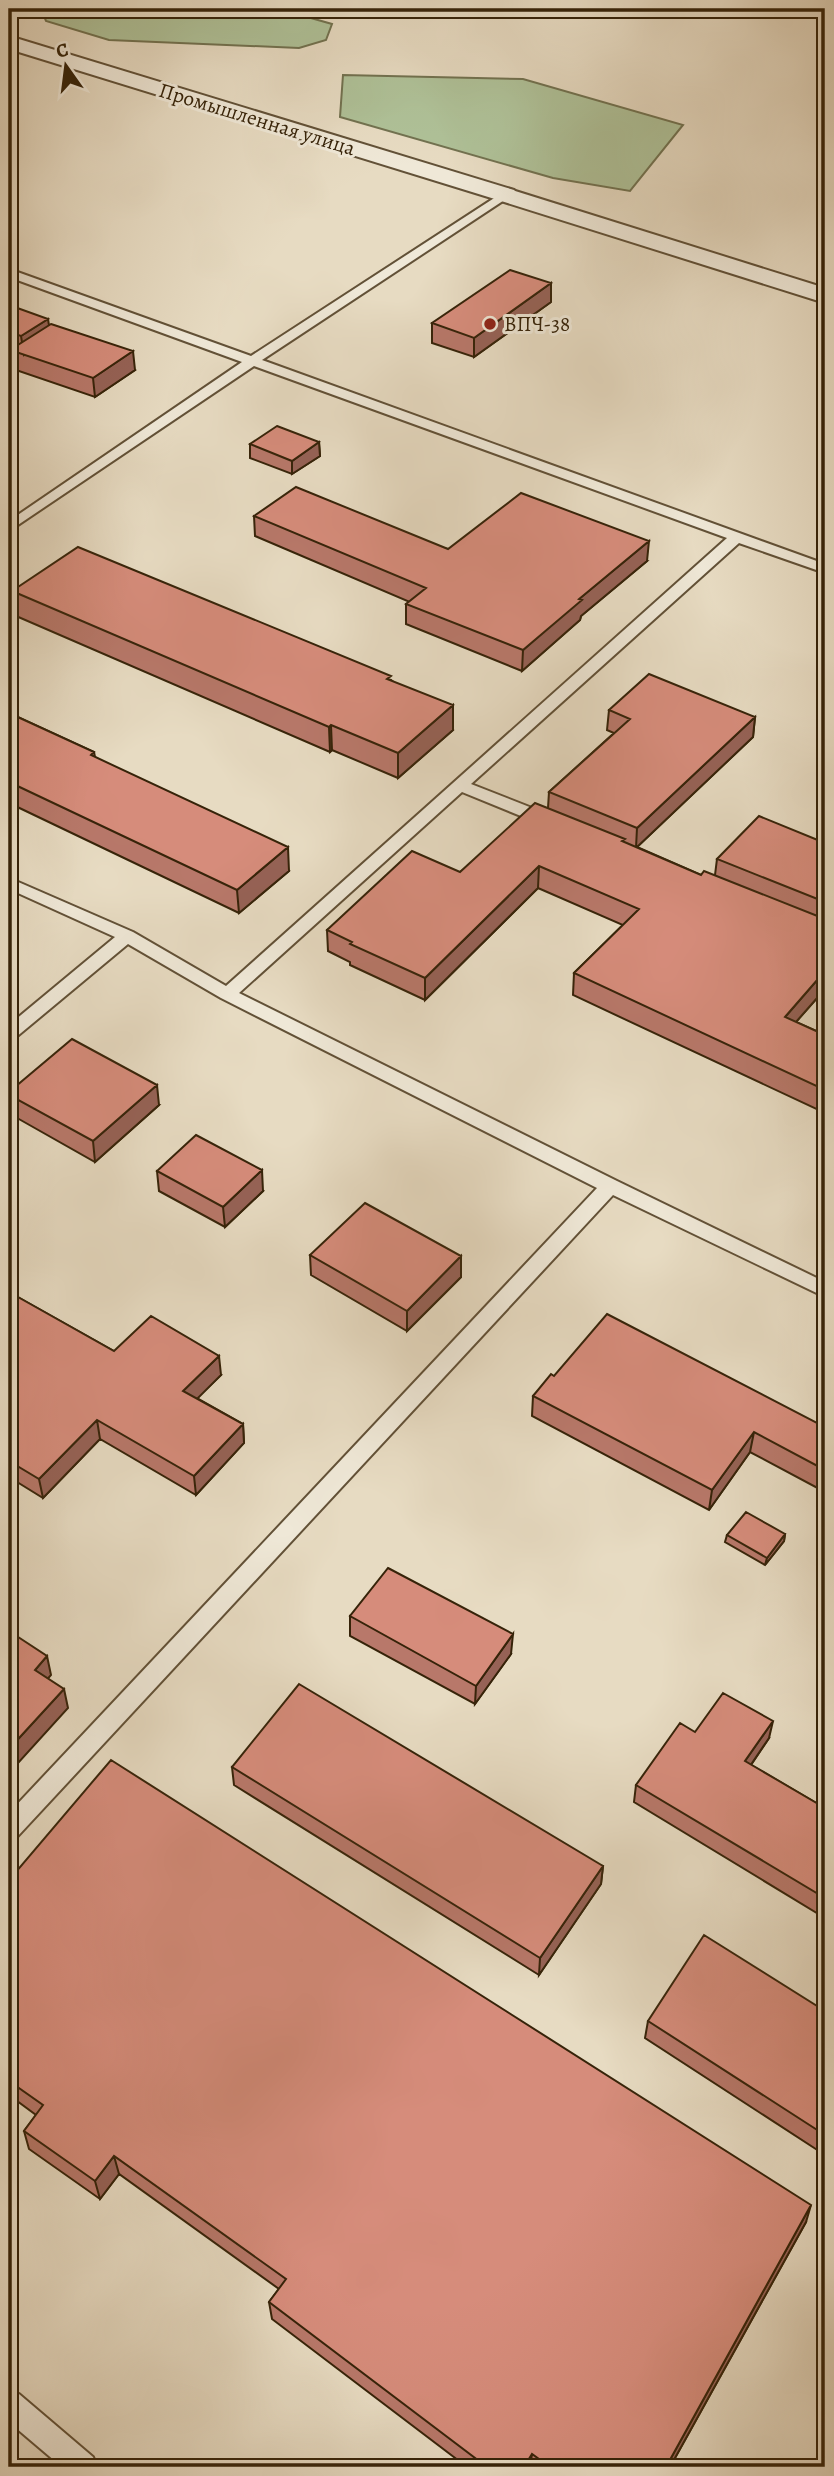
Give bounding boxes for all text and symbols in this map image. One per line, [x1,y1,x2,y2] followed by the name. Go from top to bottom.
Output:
[32,32,102,102] north arrow
[53,36,71,65] text: С
[155,76,359,162] street label: Промышленная улица
[504,310,570,338] place label: ВПЧ-38
[482,316,498,332] marker: ВПЧ-38

